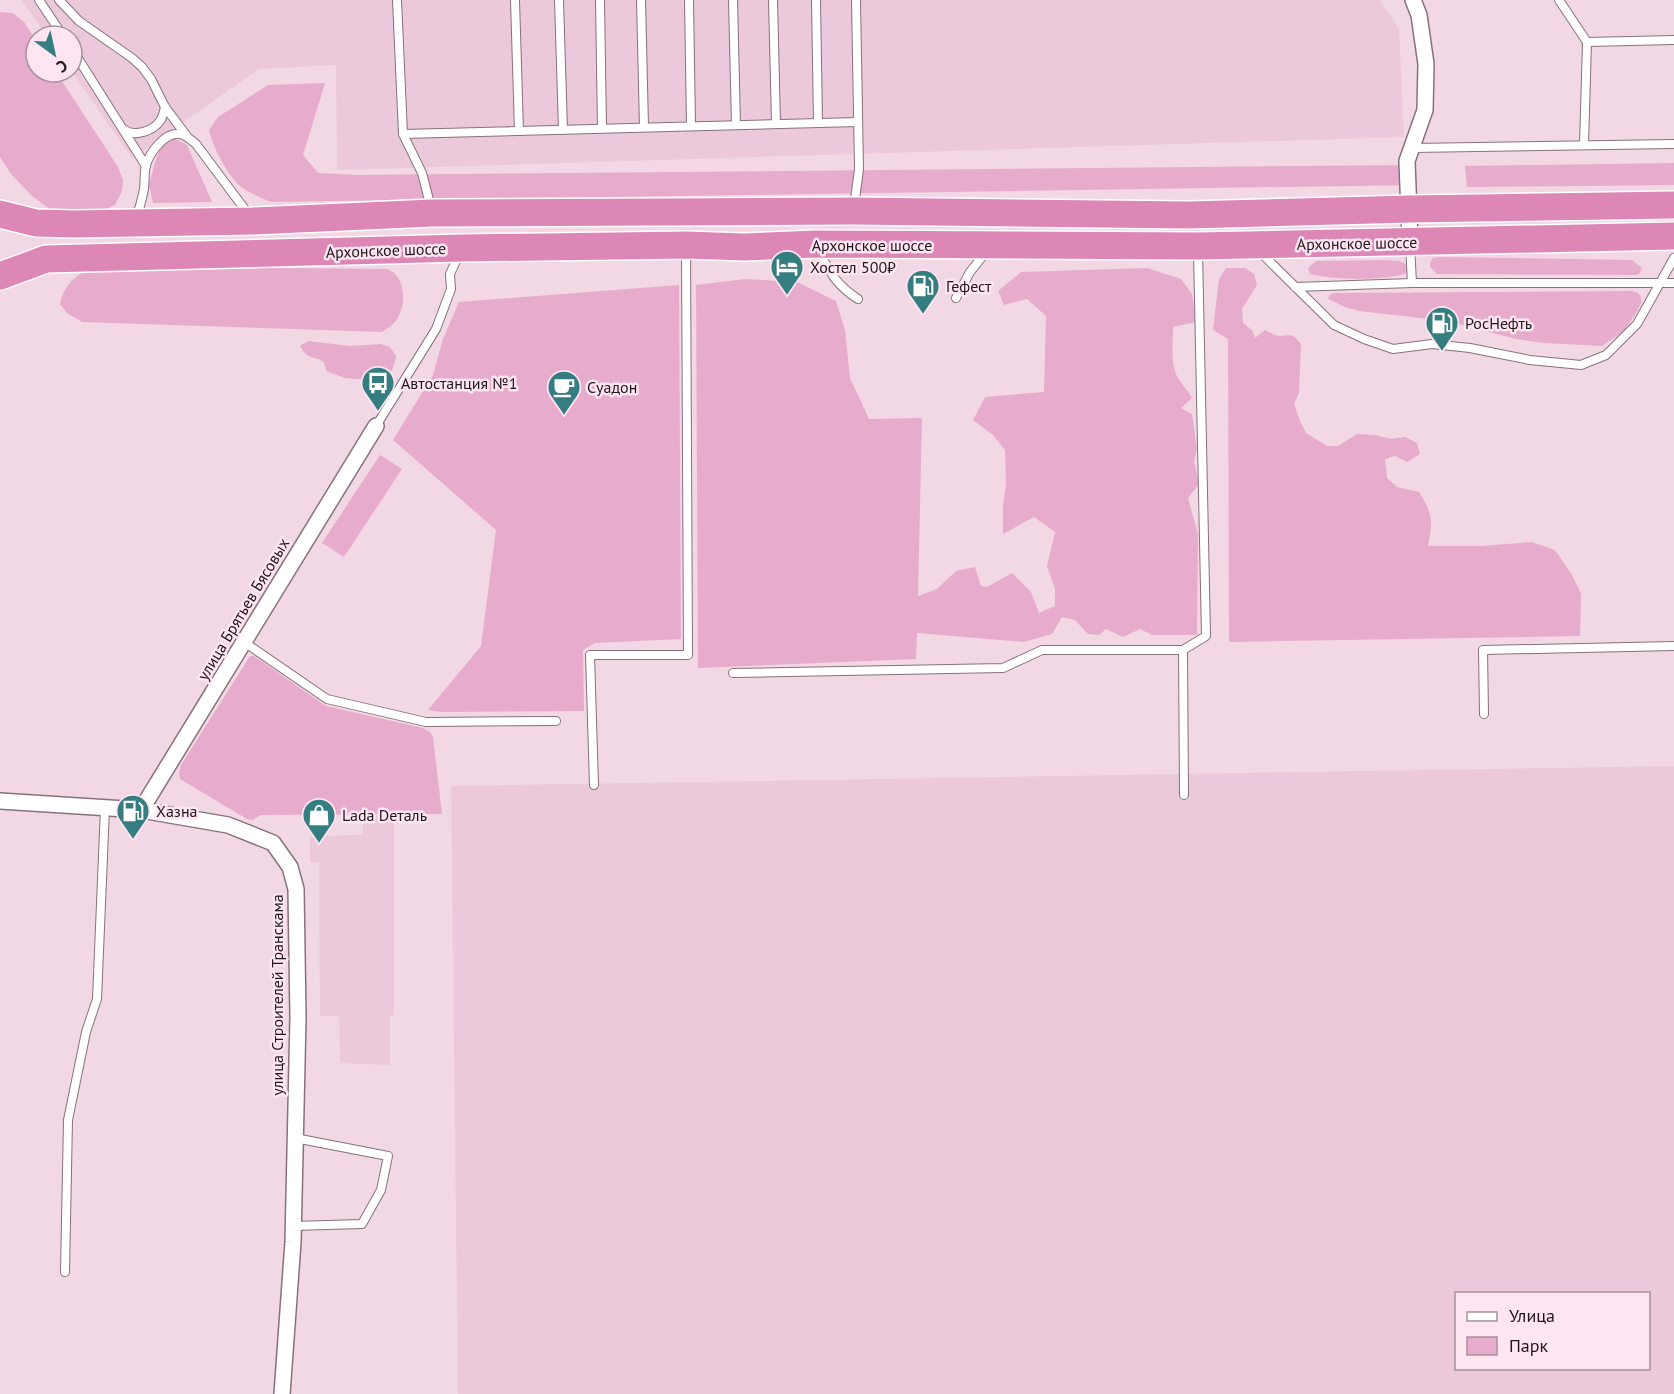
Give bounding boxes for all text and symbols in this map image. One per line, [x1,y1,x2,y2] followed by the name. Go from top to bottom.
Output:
[24,24,84,84] north arrow
[53,56,71,77] text: С
[1297,232,1417,254] street label: Архонское шоссе
[812,235,932,255] street label: Архонское шоссе
[325,238,447,262] street label: Архонское шоссе
[769,249,805,296] hotel icon: Хостел 500₽
[810,257,896,277] place label: Хостел 500₽
[905,268,941,315] fuel station icon: Гефест
[946,276,992,296] place label: Гефест
[1424,305,1460,352] fuel station icon: РосНефть
[1465,313,1532,333] place label: РосНефть
[360,365,396,412] bus stop icon: Автостанция №1
[546,369,582,416] cafe icon: Суадон
[401,373,517,393] place label: Автостанция №1
[587,377,637,397] place label: Суадон
[193,534,293,684] street label: улица Брятьев Бясовых
[115,793,151,840] fuel station icon: Хазна
[301,797,337,844] shop icon: Lada Dеталь
[156,801,197,821] place label: Хазна
[342,805,427,825] place label: Lada Dеталь
[267,894,287,1096] street label: улица Строителей Транскама
[1455,1292,1650,1370] legend
[1509,1304,1555,1327] text: Улица
[1509,1334,1549,1357] text: Парк

